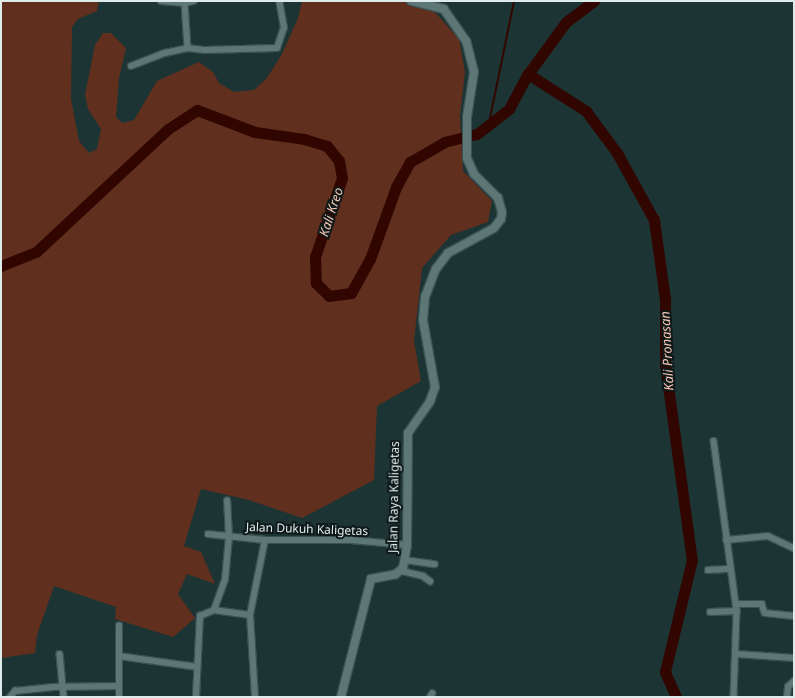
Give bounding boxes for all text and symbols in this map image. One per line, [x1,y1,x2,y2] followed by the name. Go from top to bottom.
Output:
[316,185,346,239] water label: Kali Kreo
[657,311,677,391] water label: Kali Pronasan
[386,441,402,553] street label: Jalan Raya Kaligetas
[246,520,368,538] street label: Jalan Dukuh Kaligetas

